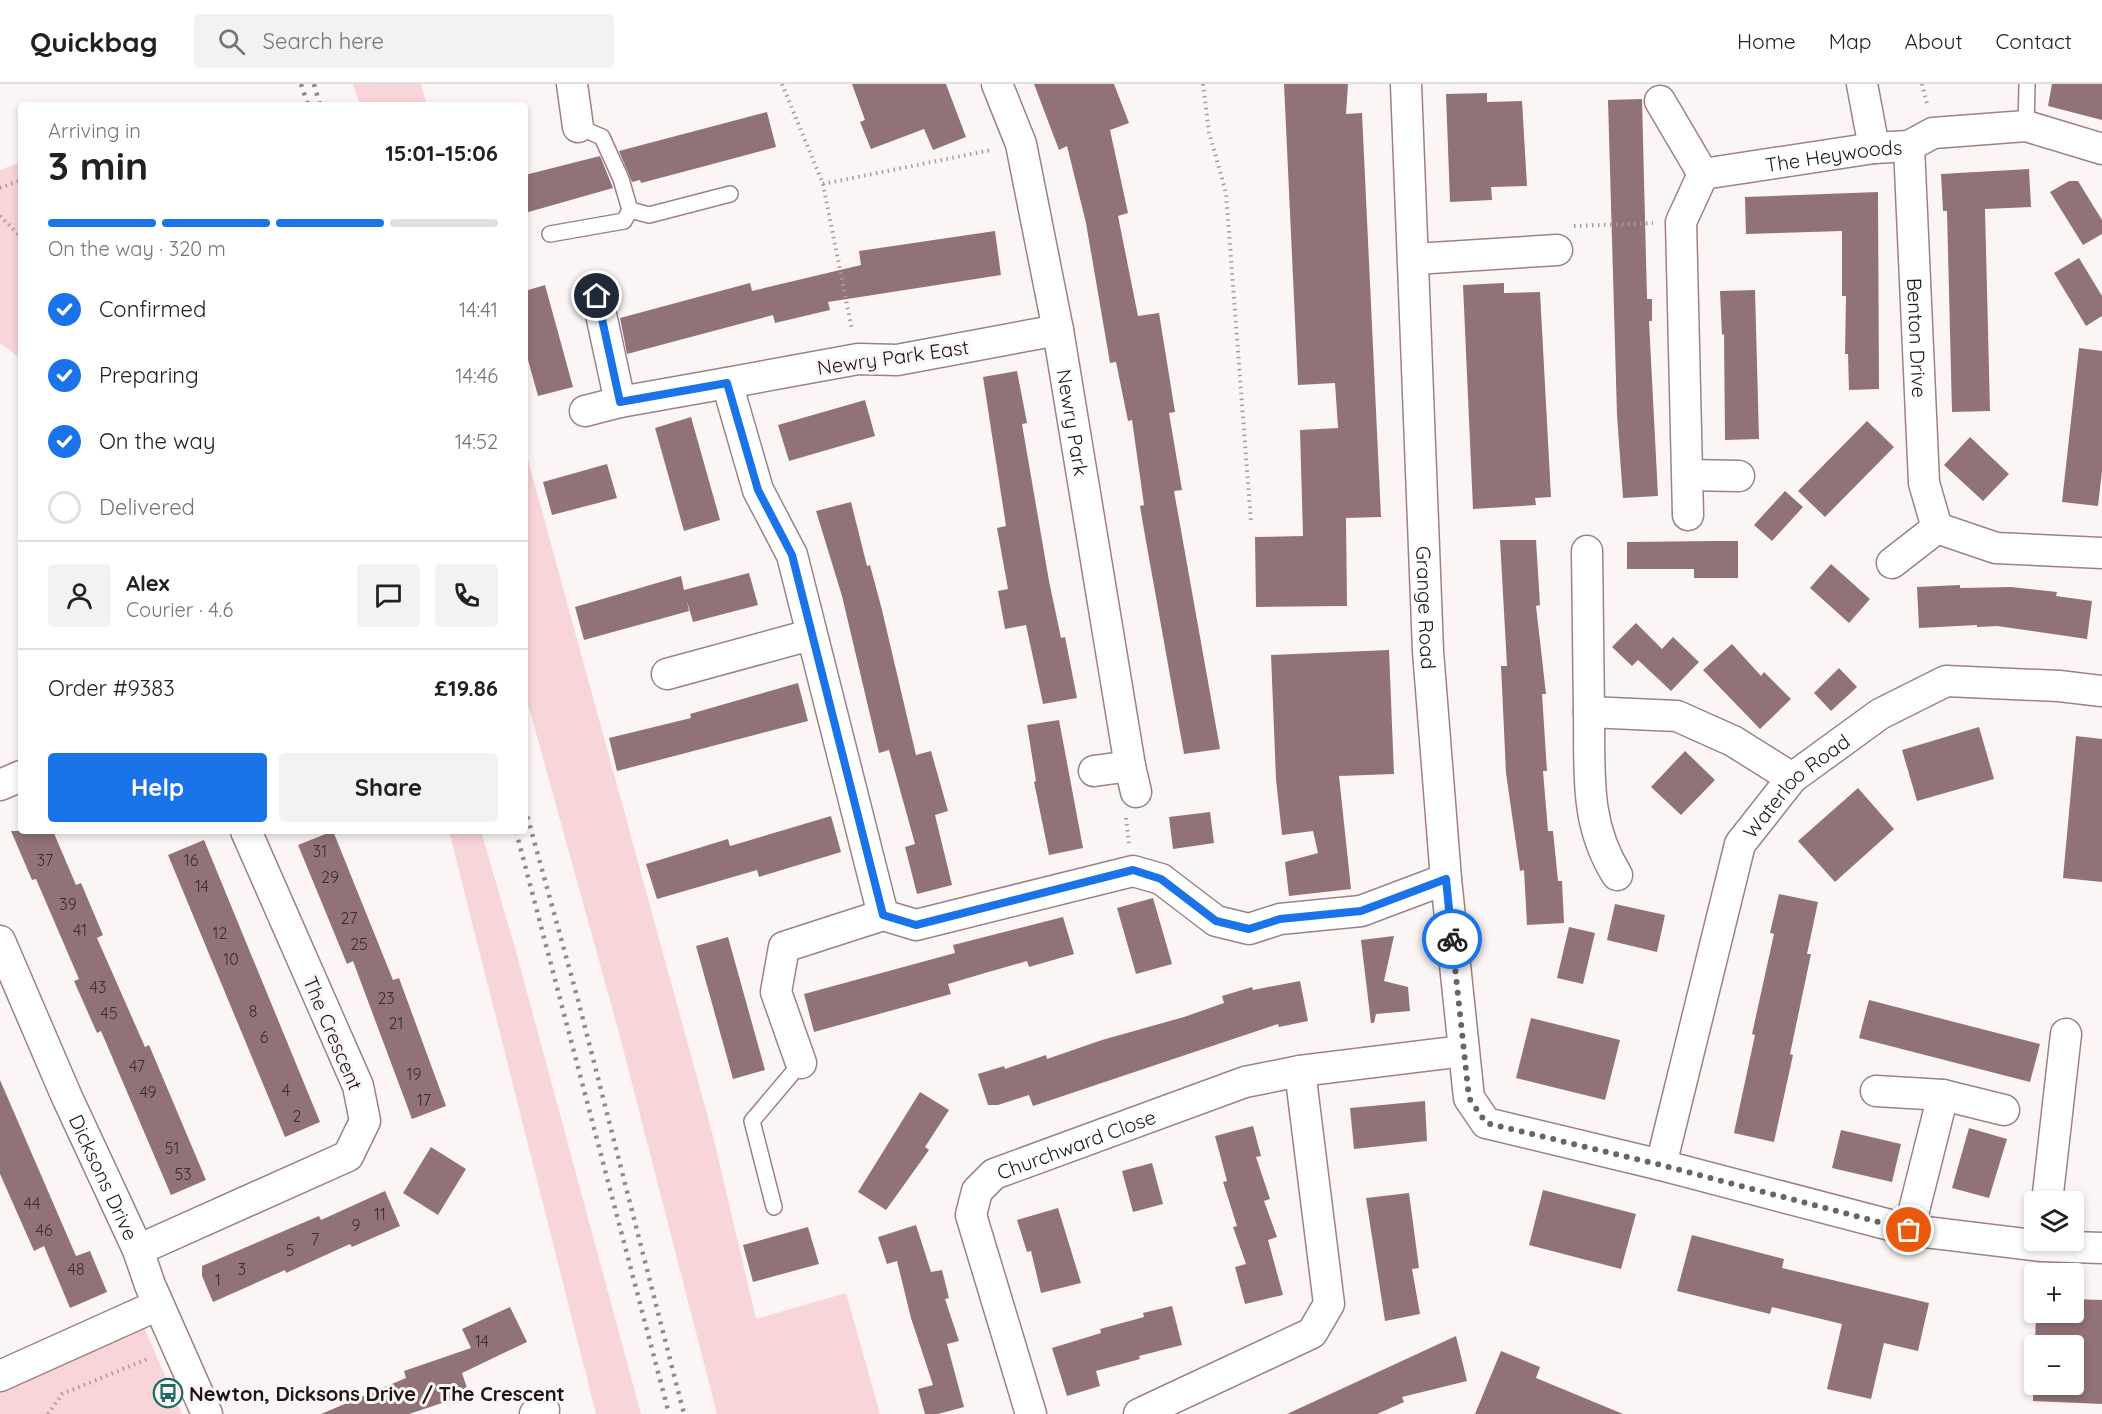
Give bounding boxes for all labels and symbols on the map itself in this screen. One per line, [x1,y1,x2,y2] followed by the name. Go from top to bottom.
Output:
[1764,134,1903,177] street label: The Heywoods
[571,270,622,321] pin
[1902,277,1933,398] street label: Benton Drive
[816,334,971,380] street label: Newry Park East
[1052,367,1094,478] street label: Newry Park
[1411,545,1442,670] street label: Grange Road
[1737,728,1854,843] street label: Waterloo Road
[313,841,327,861] house number: 31
[37,850,53,870] house number: 37
[184,850,199,870] house number: 16
[321,867,339,887] house number: 29
[195,876,209,896] house number: 14
[59,894,77,914] house number: 39
[341,908,357,928] house number: 27
[1422,909,1482,969] courier
[73,920,87,940] house number: 41
[213,923,228,943] house number: 12
[350,934,368,954] house number: 25
[223,949,239,969] house number: 10
[298,972,368,1094] street label: The Crescent
[90,977,106,997] house number: 43
[377,988,395,1008] house number: 23
[249,1001,257,1021] house number: 8
[100,1003,118,1023] house number: 45
[389,1013,403,1033] house number: 21
[260,1027,269,1047] house number: 6
[129,1056,145,1076] house number: 47
[407,1064,421,1084] house number: 19
[282,1080,290,1100] house number: 4
[139,1082,157,1102] house number: 49
[417,1090,431,1110] house number: 17
[993,1103,1159,1184] street label: Churchward Close
[293,1106,302,1126] house number: 2
[64,1110,144,1244] street label: Dicksons Drive
[165,1138,179,1158] house number: 51
[174,1164,192,1184] house number: 53
[24,1193,40,1213] house number: 44
[374,1204,386,1224] house number: 11
[1883,1204,1934,1255] pin
[352,1215,361,1235] house number: 9
[35,1220,53,1240] house number: 46
[311,1229,319,1249] house number: 7
[286,1240,294,1260] house number: 5
[67,1259,85,1279] house number: 48
[238,1259,246,1279] house number: 3
[215,1270,221,1290] house number: 1
[475,1331,489,1351] house number: 14
[152,1377,184,1409] bus stop icon: Newton, Dicksons Drive / The Crescent
[189,1381,565,1406] place label: Newton, Dicksons Drive / The Crescent

